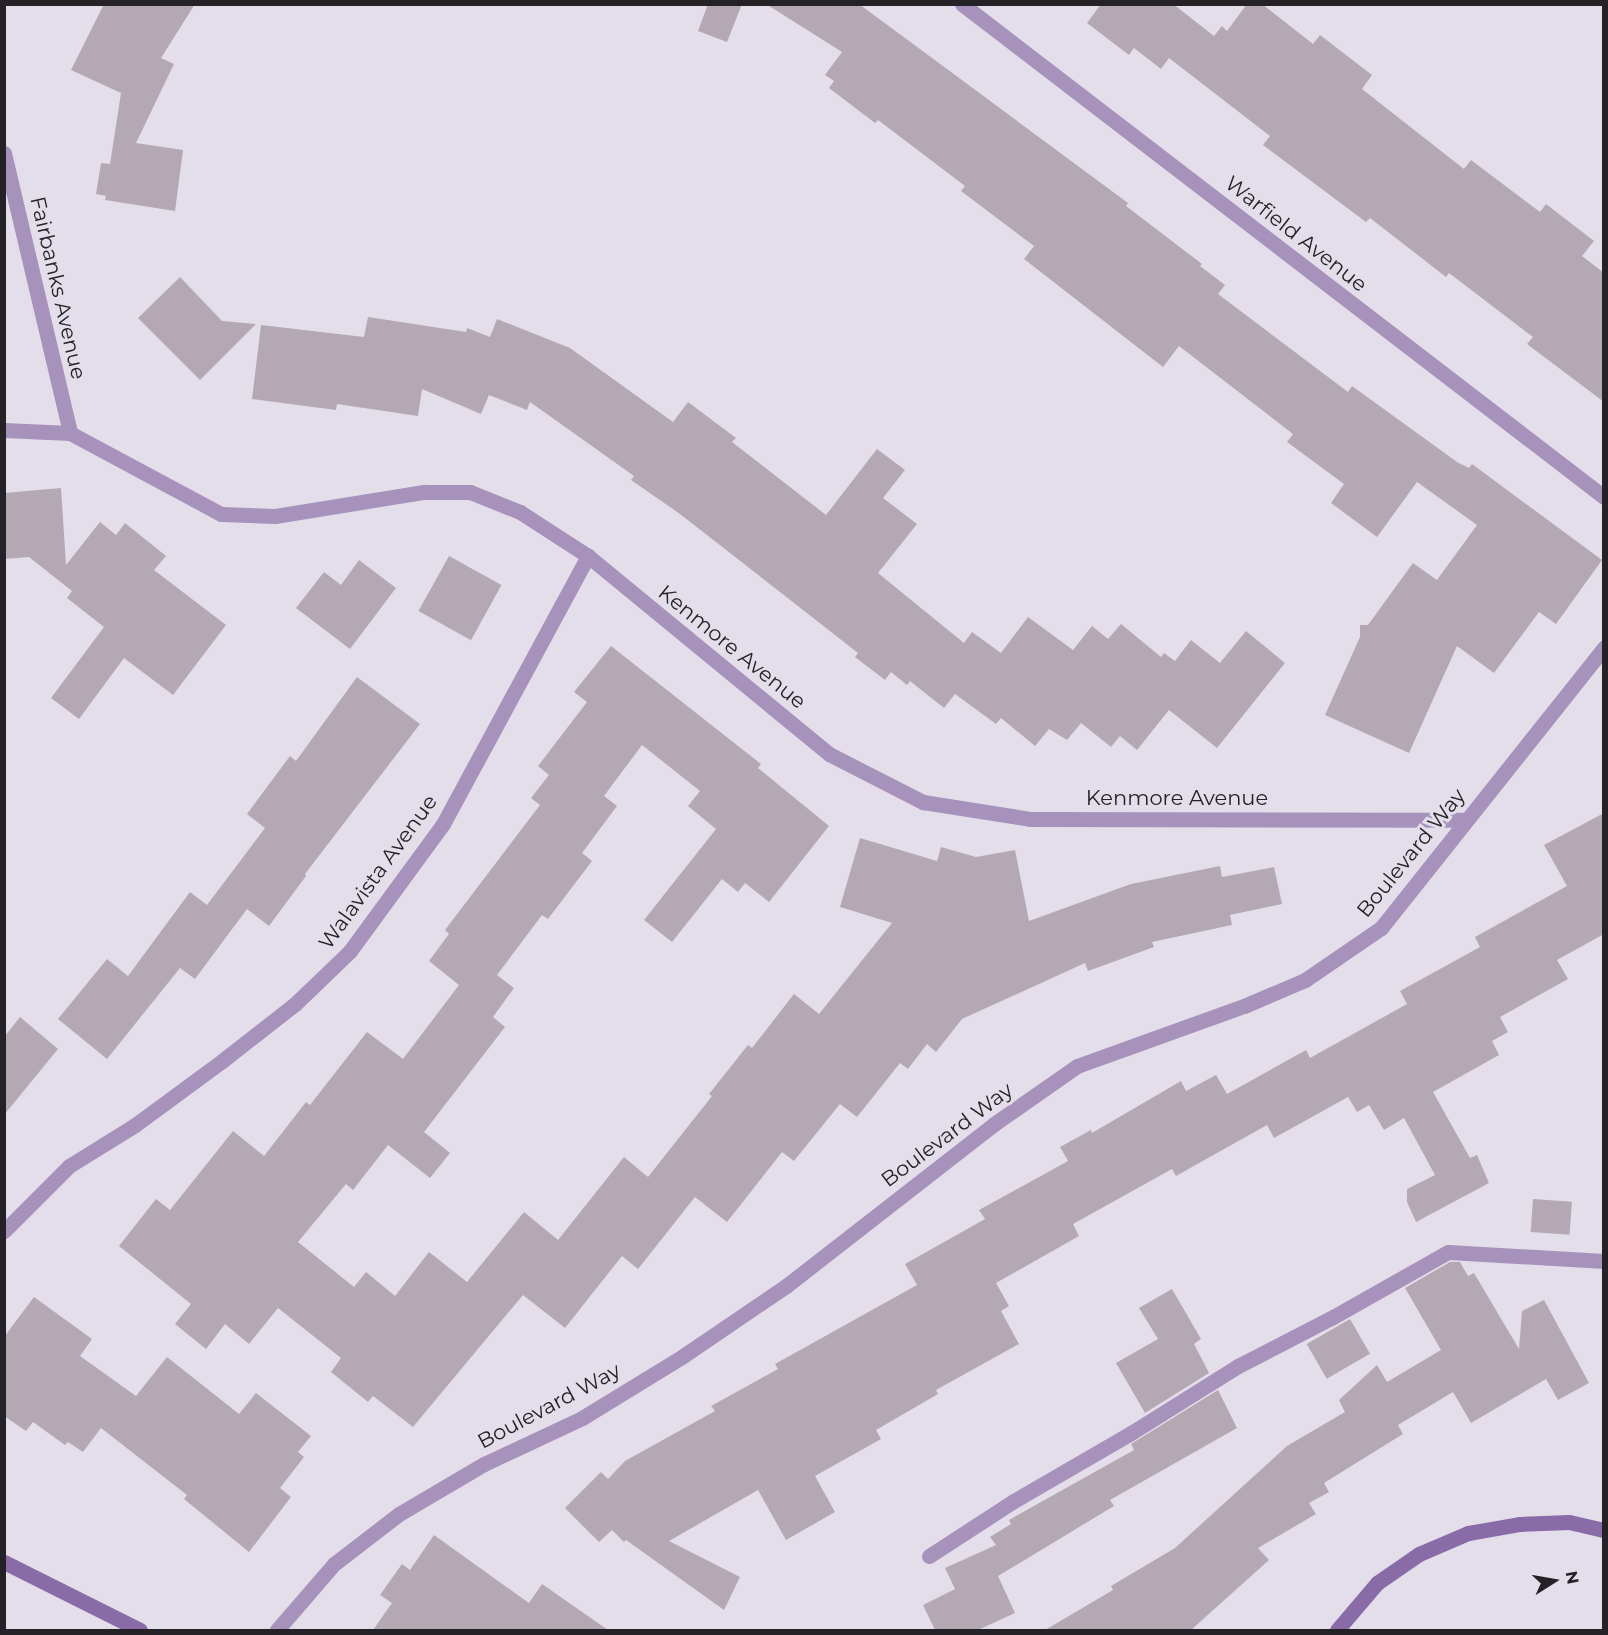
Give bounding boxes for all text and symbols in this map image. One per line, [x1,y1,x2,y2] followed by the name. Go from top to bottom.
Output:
[1220,171,1372,297] street label: Warfield Avenue
[25,194,91,382] street label: Fairbanks Avenue
[653,580,811,714] street label: Kenmore Avenue
[1351,784,1471,922] street label: Boulevard Way
[1086,785,1268,811] street label: Kenmore Avenue
[313,790,443,954] street label: Walavista Avenue
[876,1077,1018,1193] street label: Boulevard Way
[473,1358,625,1454] street label: Boulevard Way
[1524,1551,1584,1611] north arrow
[1562,1569,1583,1586] text: N

